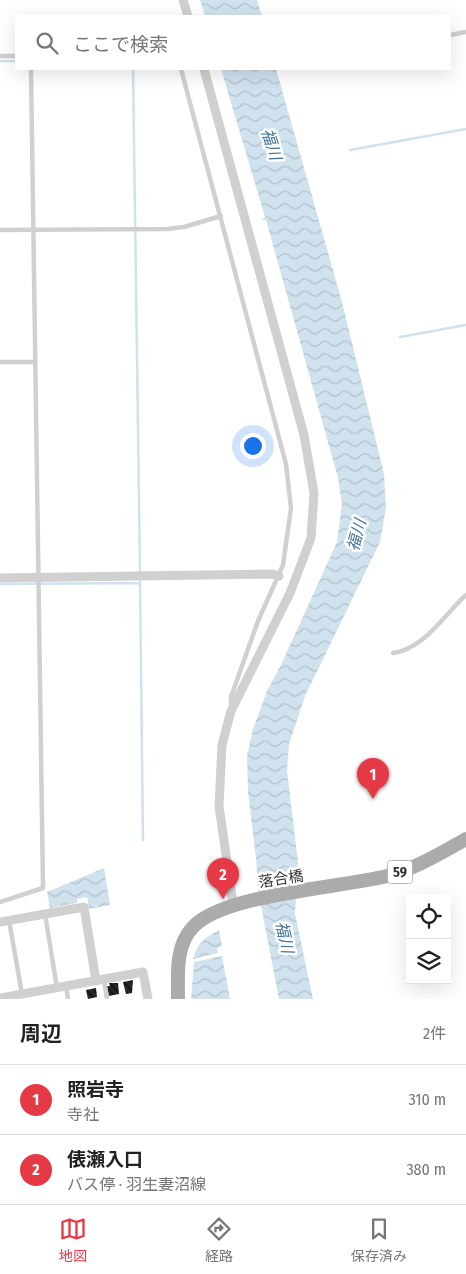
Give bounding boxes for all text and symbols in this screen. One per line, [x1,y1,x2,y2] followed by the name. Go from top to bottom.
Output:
[15,15,451,70] search box
[33,29,61,57] icon: search
[73,33,168,56] text: ここで検索
[258,126,286,164] water label: 福川
[240,433,266,459] your location
[343,515,370,553] water label: 福川
[357,758,389,799] pin: 1
[207,858,239,899] pin: 2
[388,860,412,884] road number: 59
[257,867,305,891] street label: 落合橋
[406,894,451,984] map controls
[406,894,451,939] button: locate
[272,919,298,957] water label: 福川
[406,939,451,984] button: layers
[20,1021,62,1047] text: 周辺
[423,1024,446,1043] text: 2件
[67,1078,124,1101] text: 照岩寺
[33,1090,39,1109] text: 1
[409,1090,446,1109] text: 310 m
[67,1105,99,1124] text: 寺社
[67,1148,143,1171] text: 俵瀬入口
[32,1160,40,1179] text: 2
[406,1160,446,1179] text: 380 m
[67,1175,206,1194] text: バス停 · 羽生妻沼線
[59,1215,87,1265] tab: 地図
[205,1215,233,1265] tab: 経路
[351,1215,407,1265] tab: 保存済み

